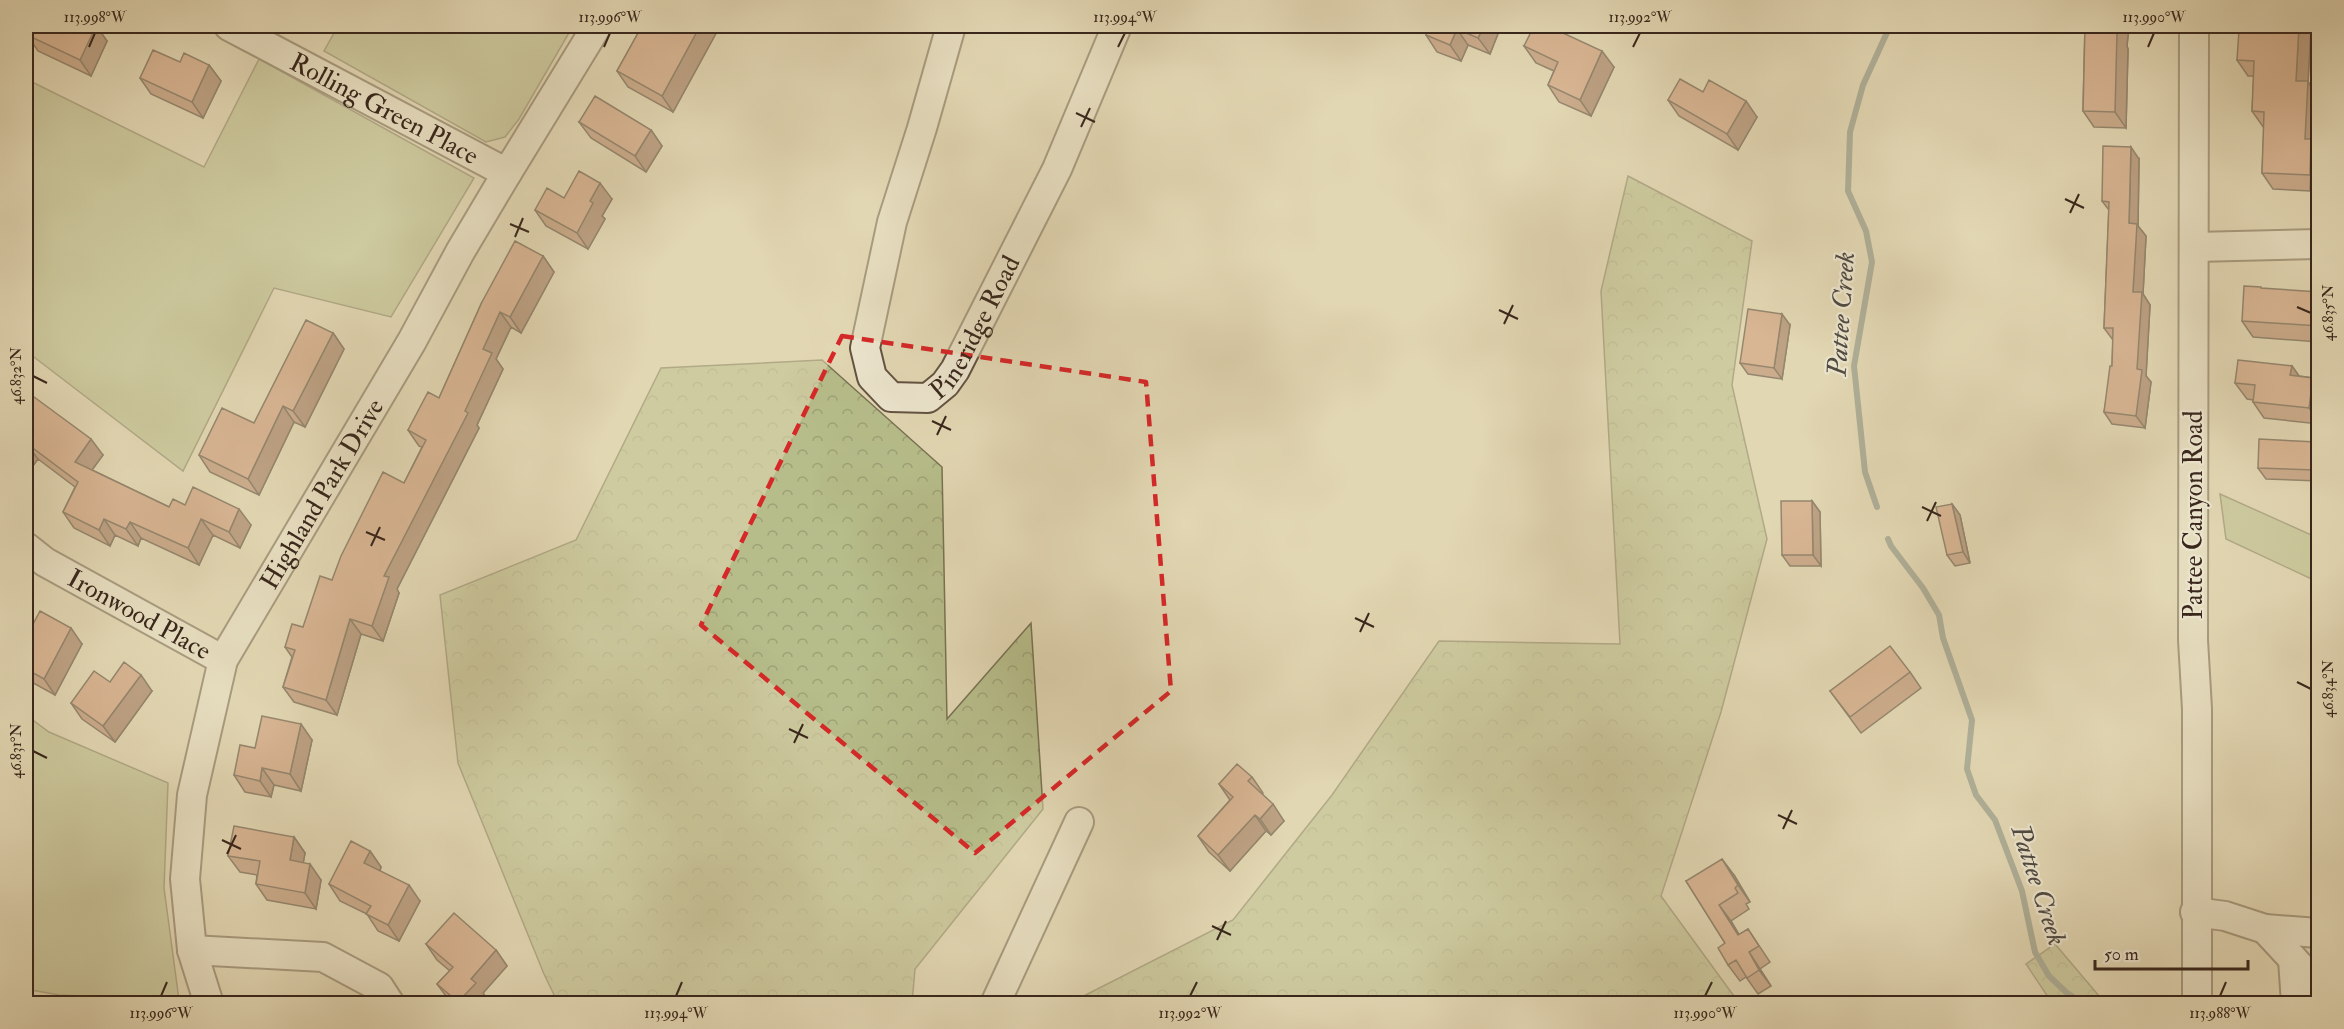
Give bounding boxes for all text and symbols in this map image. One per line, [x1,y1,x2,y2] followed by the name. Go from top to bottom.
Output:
[64,8,127,27] text: 113.998°W
[579,8,642,27] text: 113.996°W
[1093,8,1157,27] text: 113.994°W
[1609,8,1672,27] text: 113.992°W
[2123,8,2186,27] text: 113.990°W
[284,46,484,172] street label: Rolling Green Place
[923,250,1027,407] street label: Pineridge Road
[1821,251,1862,379] water label: Pattee Creek
[2319,284,2338,341] text: 46.835°N
[7,347,26,405] text: 46.832°N
[254,393,391,595] street label: Highland Park Drive
[2178,410,2210,620] street label: Pattee Canyon Road
[62,563,216,667] street label: Ironwood Place
[2319,659,2338,718] text: 46.834°N
[7,723,26,779] text: 46.831°N
[2003,820,2074,950] water label: Pattee Creek
[2095,933,2248,971] scale bar
[2104,943,2139,966] text: 50 m
[130,1004,193,1023] text: 113.996°W
[644,1004,708,1023] text: 113.994°W
[1159,1004,1222,1023] text: 113.992°W
[1674,1004,1737,1023] text: 113.990°W
[2189,1004,2252,1023] text: 113.988°W

